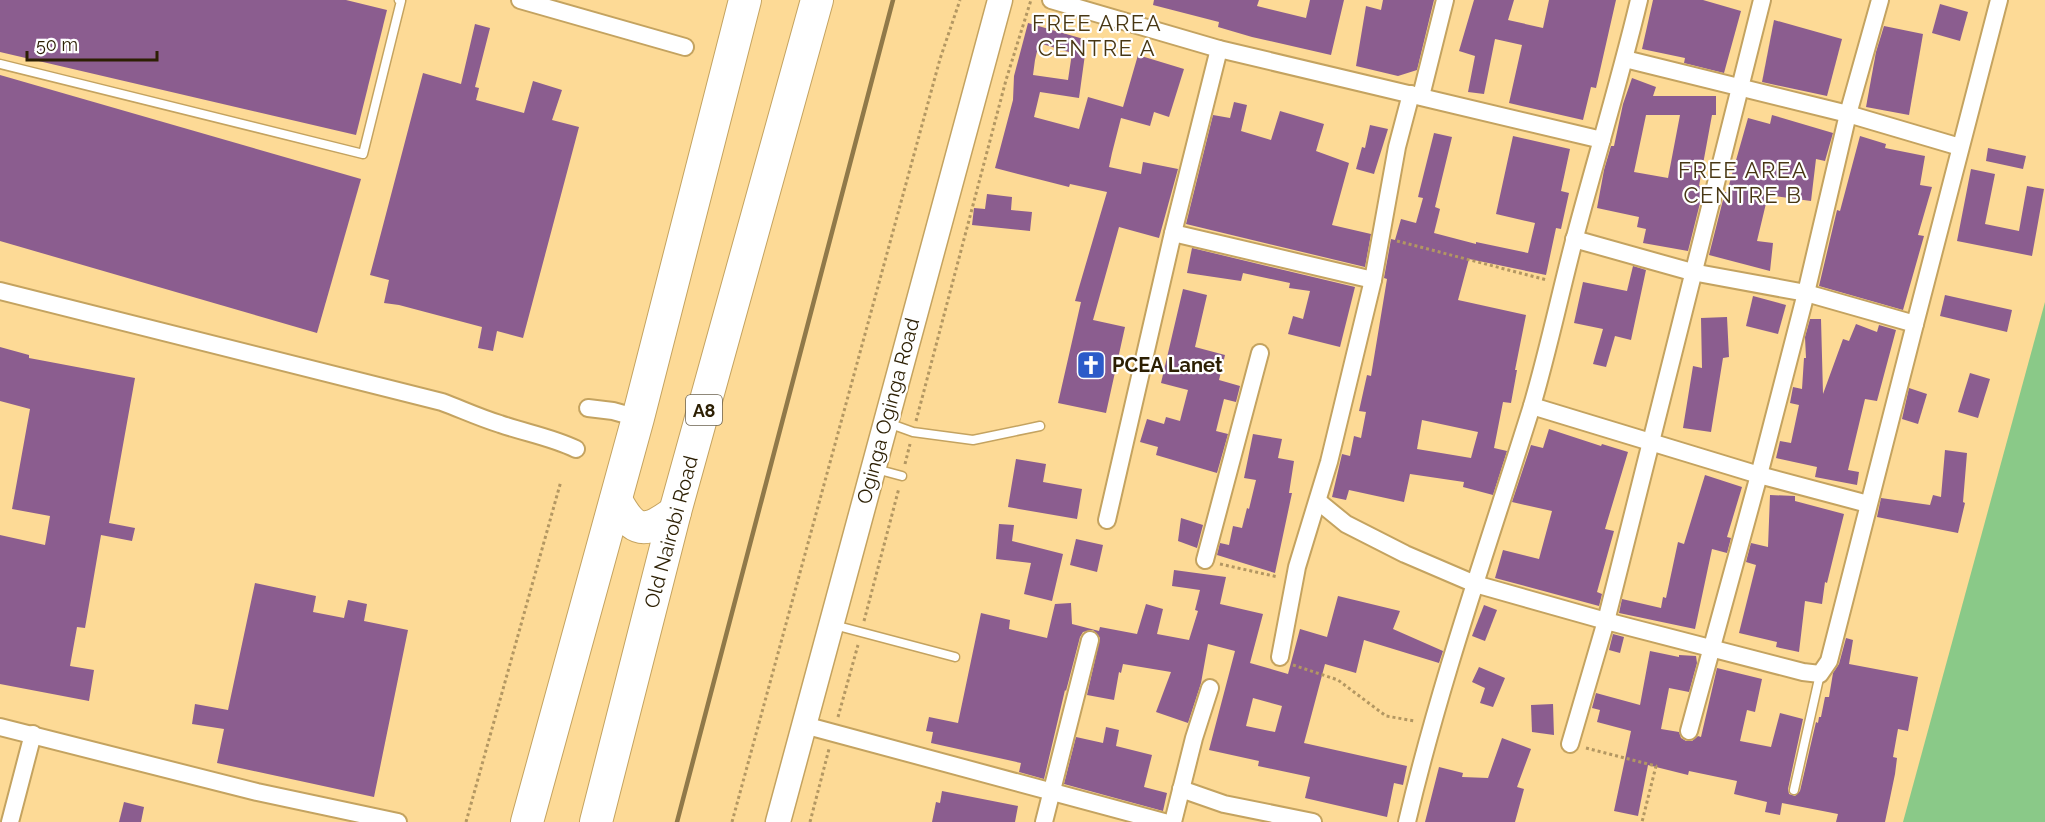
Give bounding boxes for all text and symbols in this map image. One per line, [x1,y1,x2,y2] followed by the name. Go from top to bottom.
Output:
[1032,10,1162,61] district label: FREE AREA CENTRE A
[27,24,158,62] scale bar
[36,34,78,55] text: 50 m
[1678,157,1808,208] district label: FREE AREA CENTRE B
[852,315,924,507] street label: Oginga Oginga Road
[1075,349,1107,381] church icon: PCEA Lanet
[1112,353,1223,377] place label: PCEA Lanet
[686,395,722,425] road number: A8
[639,453,703,611] street label: Old Nairobi Road

